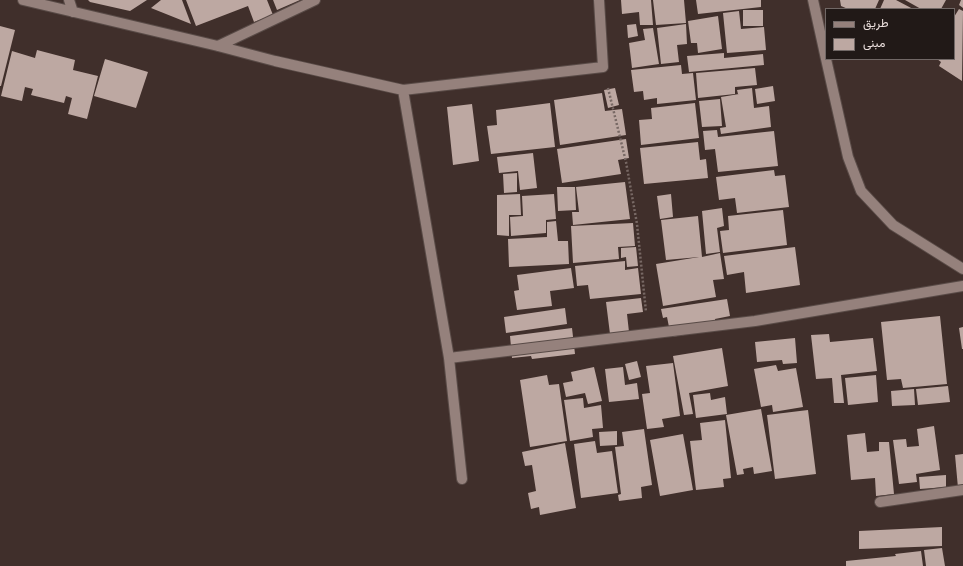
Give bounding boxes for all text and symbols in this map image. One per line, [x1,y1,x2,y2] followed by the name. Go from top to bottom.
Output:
[825,8,955,60] legend
[863,16,888,30] text: طريق
[863,36,885,50] text: مبنى

